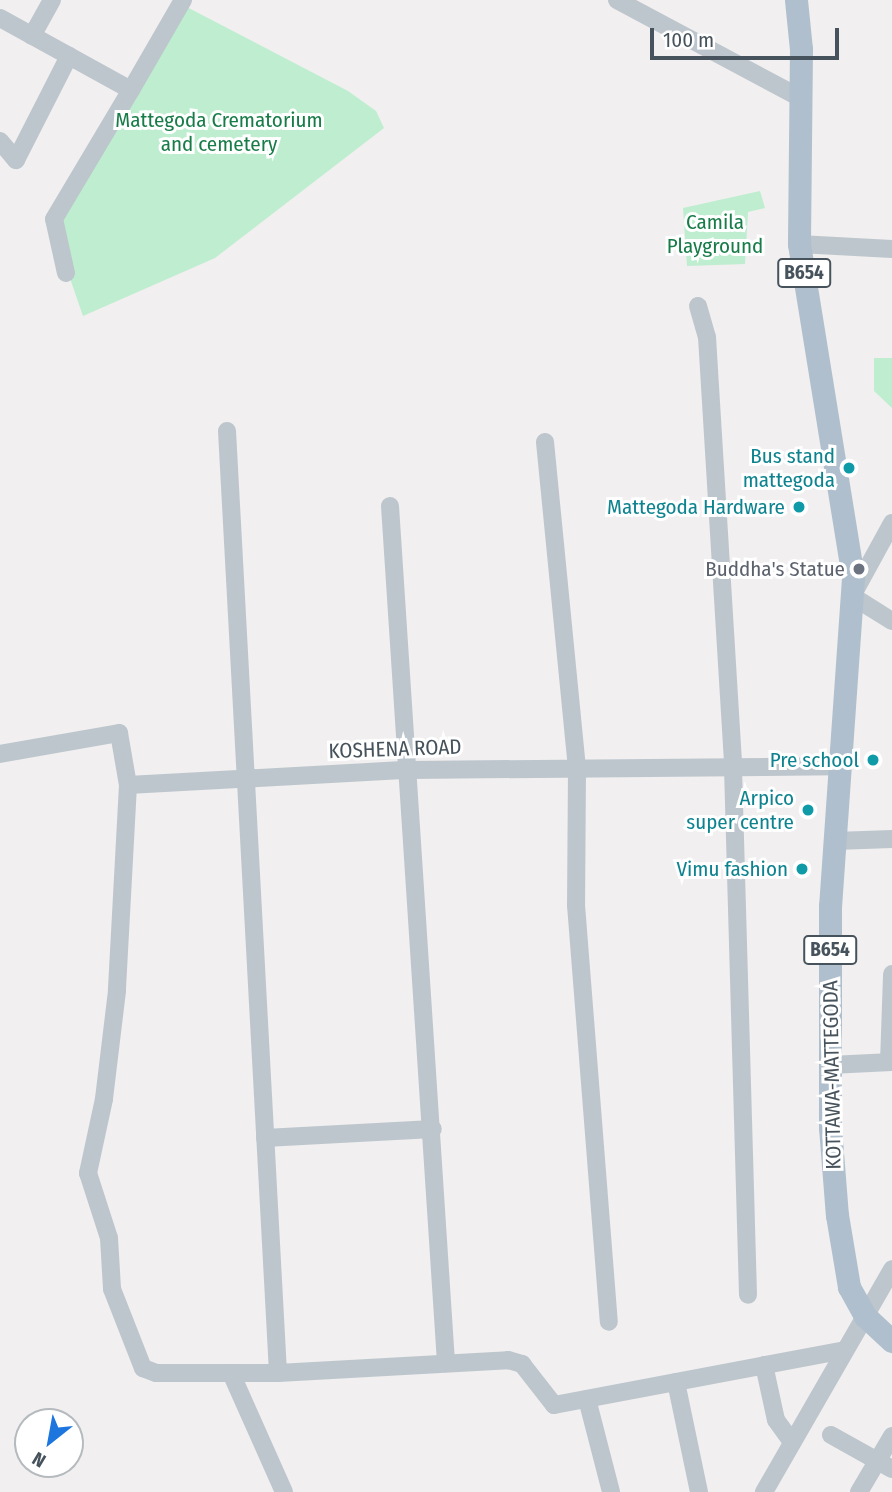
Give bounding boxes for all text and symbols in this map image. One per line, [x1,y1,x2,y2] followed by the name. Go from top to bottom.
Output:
[654,14,843,58] scale bar
[663,27,714,53] text: 100 m
[115,107,323,157] park label: Mattegoda Crematorium and cemetery
[667,209,763,259] park label: Camila Playground
[776,258,832,288] road number: B654
[743,443,835,493] place label: Bus stand mattegoda
[841,460,857,476] marker: Bus stand mattegoda
[607,494,785,520] place label: Mattegoda Hardware
[791,499,807,515] marker: Mattegoda Hardware
[705,556,845,582] place label: Buddha's Statue
[851,561,867,577] marker: Buddha's Statue
[328,734,462,764] street label: KOSHENA ROAD
[770,747,859,773] place label: Pre school
[865,752,881,768] marker: Pre school
[686,785,794,835] place label: Arpico super centre
[800,802,816,818] marker: Arpico super centre
[676,856,788,882] place label: Vimu fashion
[794,861,810,877] marker: Vimu fashion
[802,934,858,966] road number: B654
[818,980,846,1170] street label: KOTTAWA-MATTEGODA
[14,1408,84,1478] north arrow
[28,1447,50,1473] text: N

